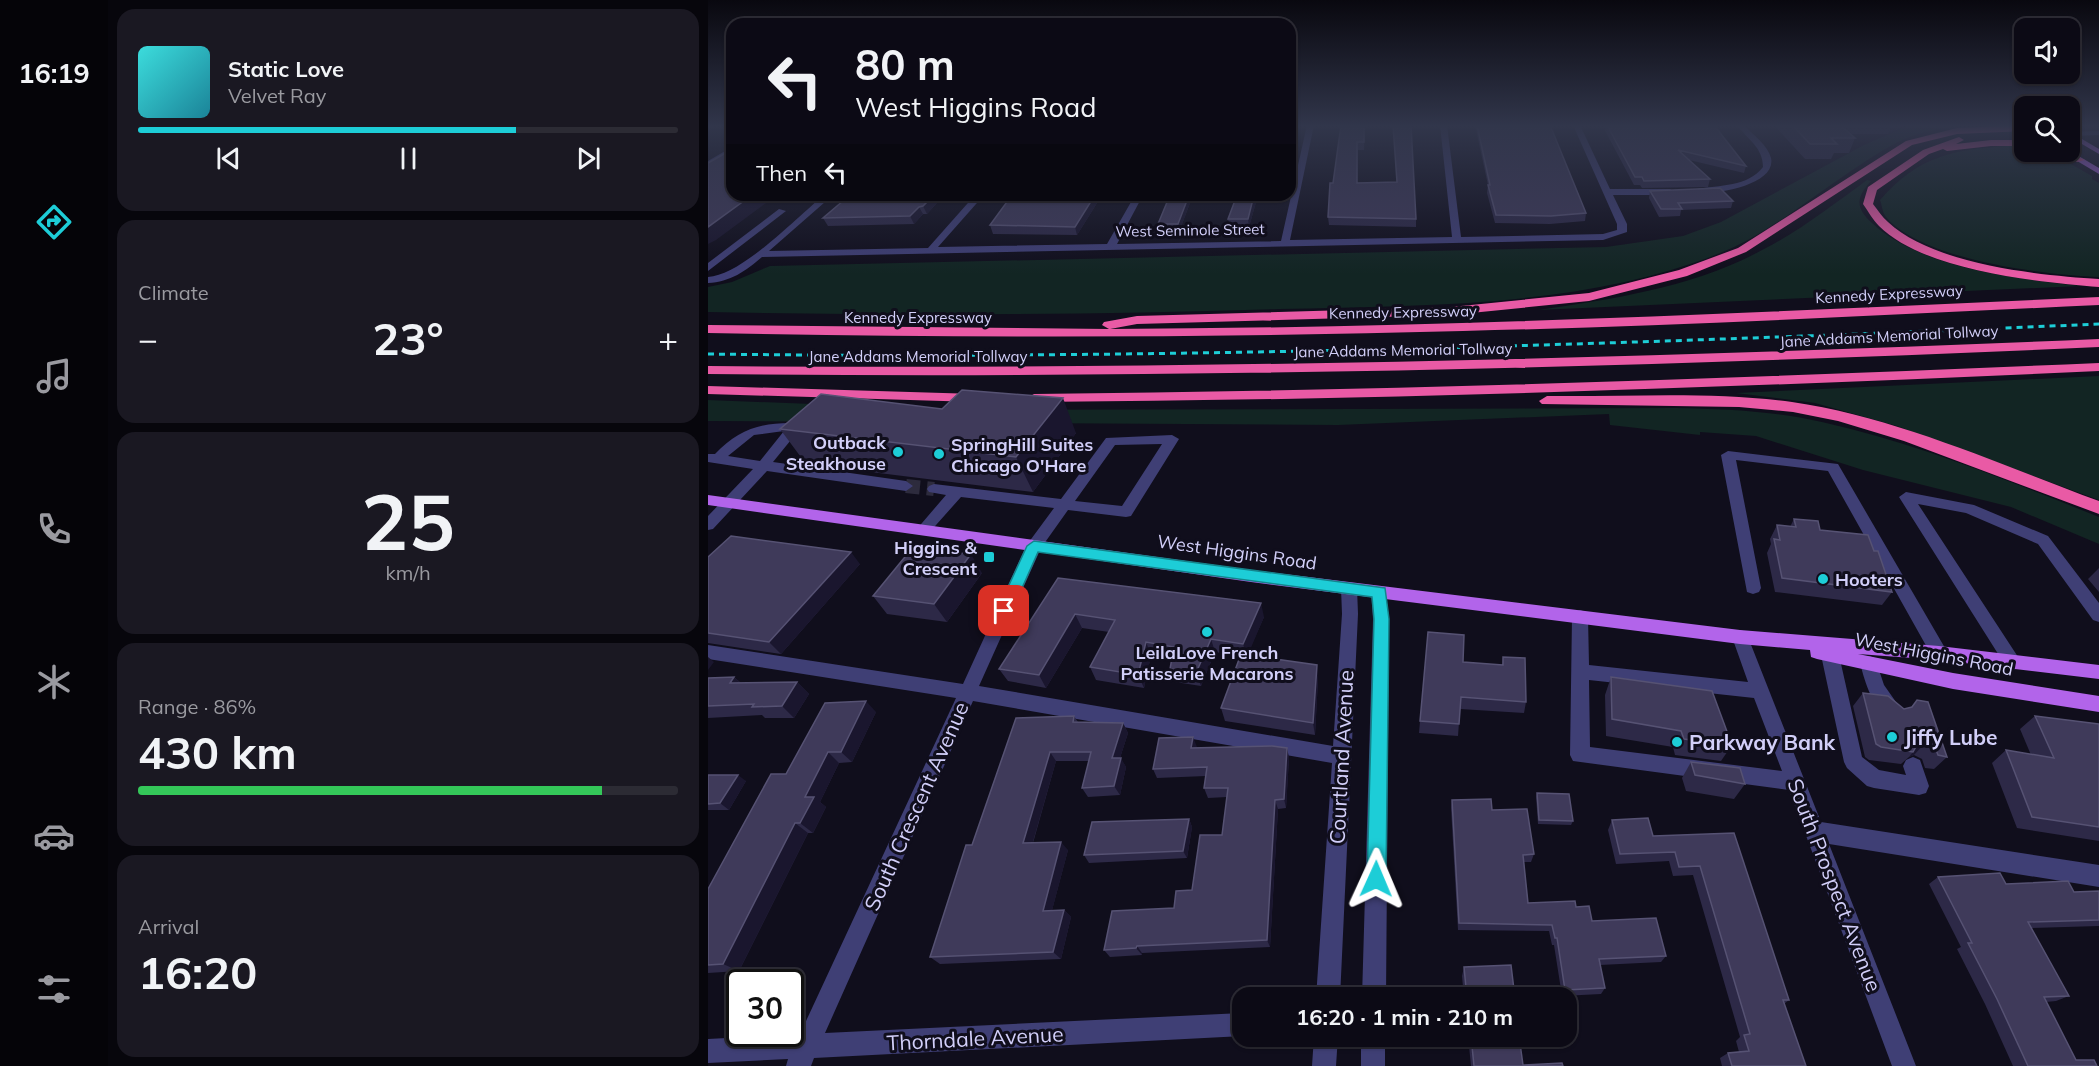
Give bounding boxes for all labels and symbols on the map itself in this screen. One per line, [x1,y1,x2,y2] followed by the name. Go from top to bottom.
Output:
[1115,219,1265,241] street label: West Seminole Street
[1815,281,1963,307] street label: Kennedy Expressway
[1329,301,1477,323] street label: Kennedy Expressway
[844,308,992,327] street label: Kennedy Expressway
[1779,321,1999,351] street label: Jane Addams Memorial Tollway
[1293,339,1513,361] street label: Jane Addams Memorial Tollway
[809,347,1028,366] street label: Jane Addams Memorial Tollway
[786,431,887,475] place label: Outback Steakhouse
[951,433,1093,477] place label: SpringHill Suites Chicago O'Hare
[891,445,905,459] marker: Outback Steakhouse
[932,447,946,461] marker: SpringHill Suites Chicago O'Hare
[1156,529,1318,575] street label: West Higgins Road
[894,536,978,580] place label: Higgins & Crescent
[982,550,996,564] marker: Higgins & Crescent
[1835,568,1903,591] place label: Hooters
[1816,572,1830,586] marker: Hooters
[978,585,1029,636] pin
[1200,625,1214,639] marker: LeilaLove French Patisserie Macarons
[1853,627,2015,681] street label: West Higgins Road
[1120,641,1294,685] place label: LeilaLove French Patisserie Macarons
[1323,669,1359,845] street label: Courtland Avenue
[858,698,974,914] street label: South Crescent Avenue
[1904,724,1998,750] place label: Jiffy Lube
[1689,729,1836,755] place label: Parkway Bank
[1885,730,1899,744] marker: Jiffy Lube
[1670,735,1684,749] marker: Parkway Bank
[1782,775,1888,995] street label: South Prospect Avenue
[1344,847,1408,911] position arrow
[726,969,804,1047] speed limit sign: 30
[886,1020,1064,1056] street label: Thorndale Avenue

